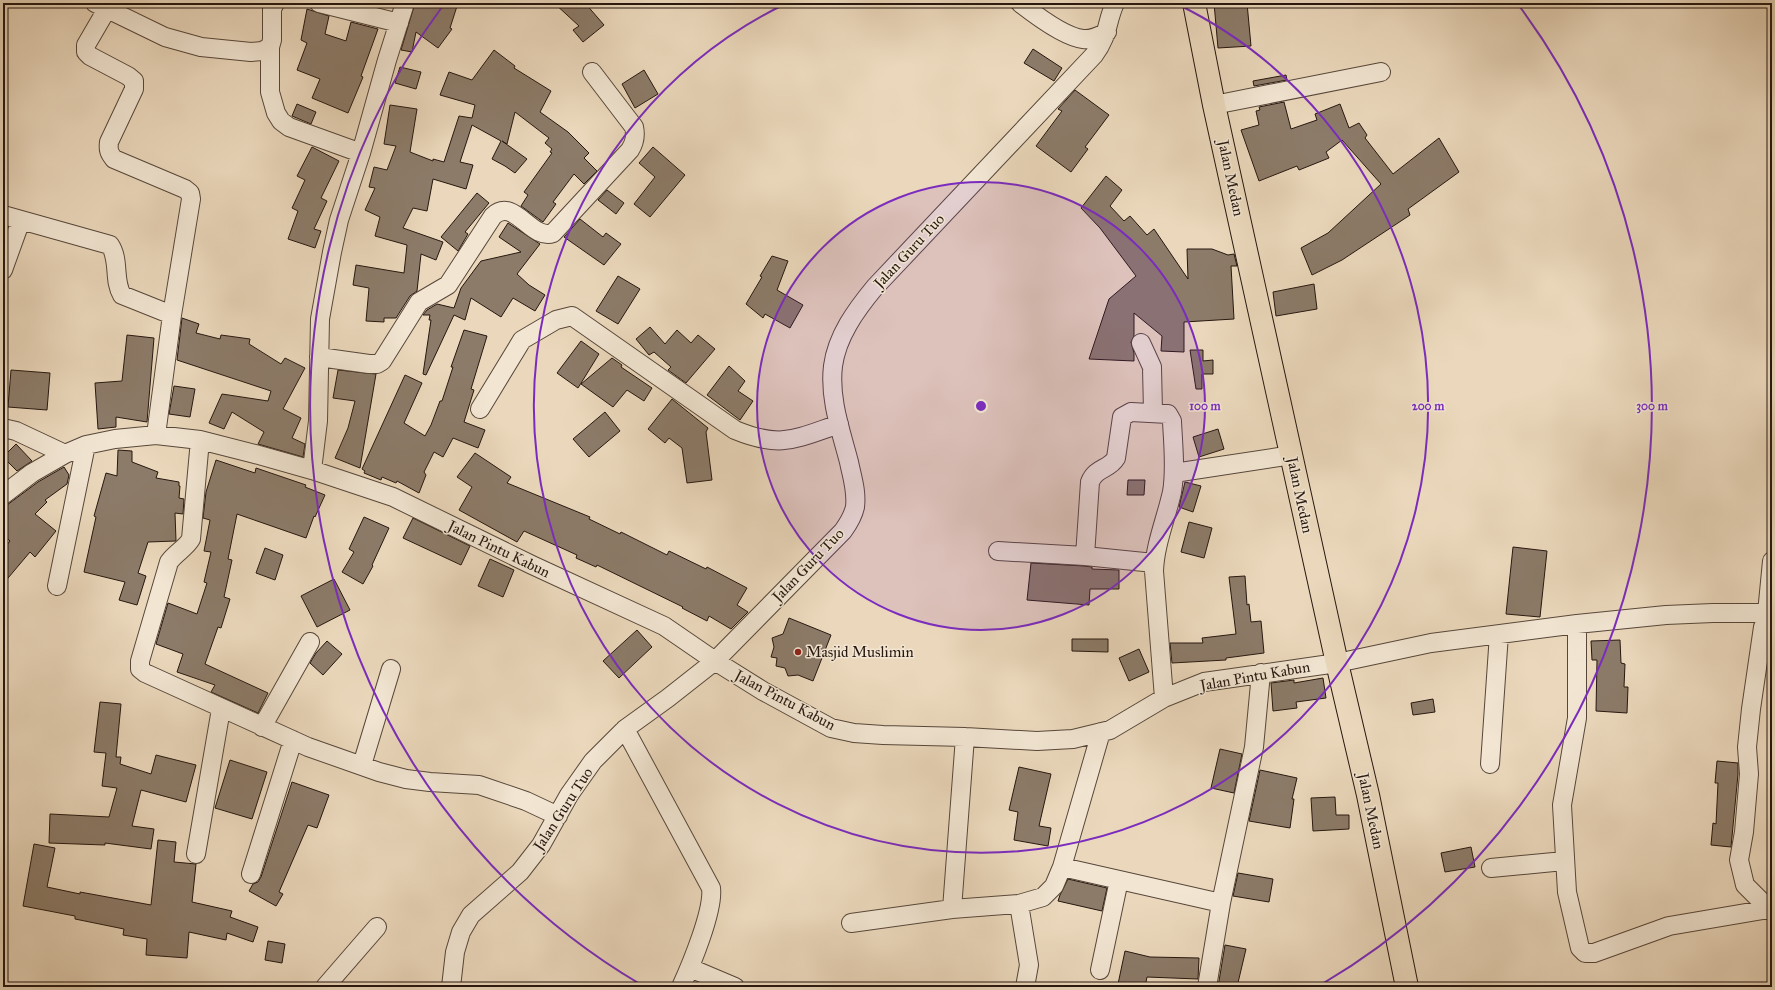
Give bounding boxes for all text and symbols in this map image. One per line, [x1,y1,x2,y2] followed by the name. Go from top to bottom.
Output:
[1213,136,1248,218] street label: Jalan Medan
[869,210,949,294] street label: Jalan Guru Tuo
[974,399,988,413] centre of rings
[1189,399,1222,413] text: 100 m
[1412,399,1445,413] text: 200 m
[1636,399,1669,414] text: 300 m
[1282,453,1317,535] street label: Jalan Medan
[443,516,553,582] street label: Jalan Pintu Kabun
[767,524,849,608] street label: Jalan Guru Tuo
[806,643,914,661] place label: Masjid Muslimin
[793,647,803,657] marker: Masjid Muslimin
[1197,657,1312,696] street label: Jalan Pintu Kabun
[729,665,838,735] street label: Jalan Pintu Kabun
[528,764,598,856] street label: Jalan Guru Tuo
[1353,769,1388,851] street label: Jalan Medan

